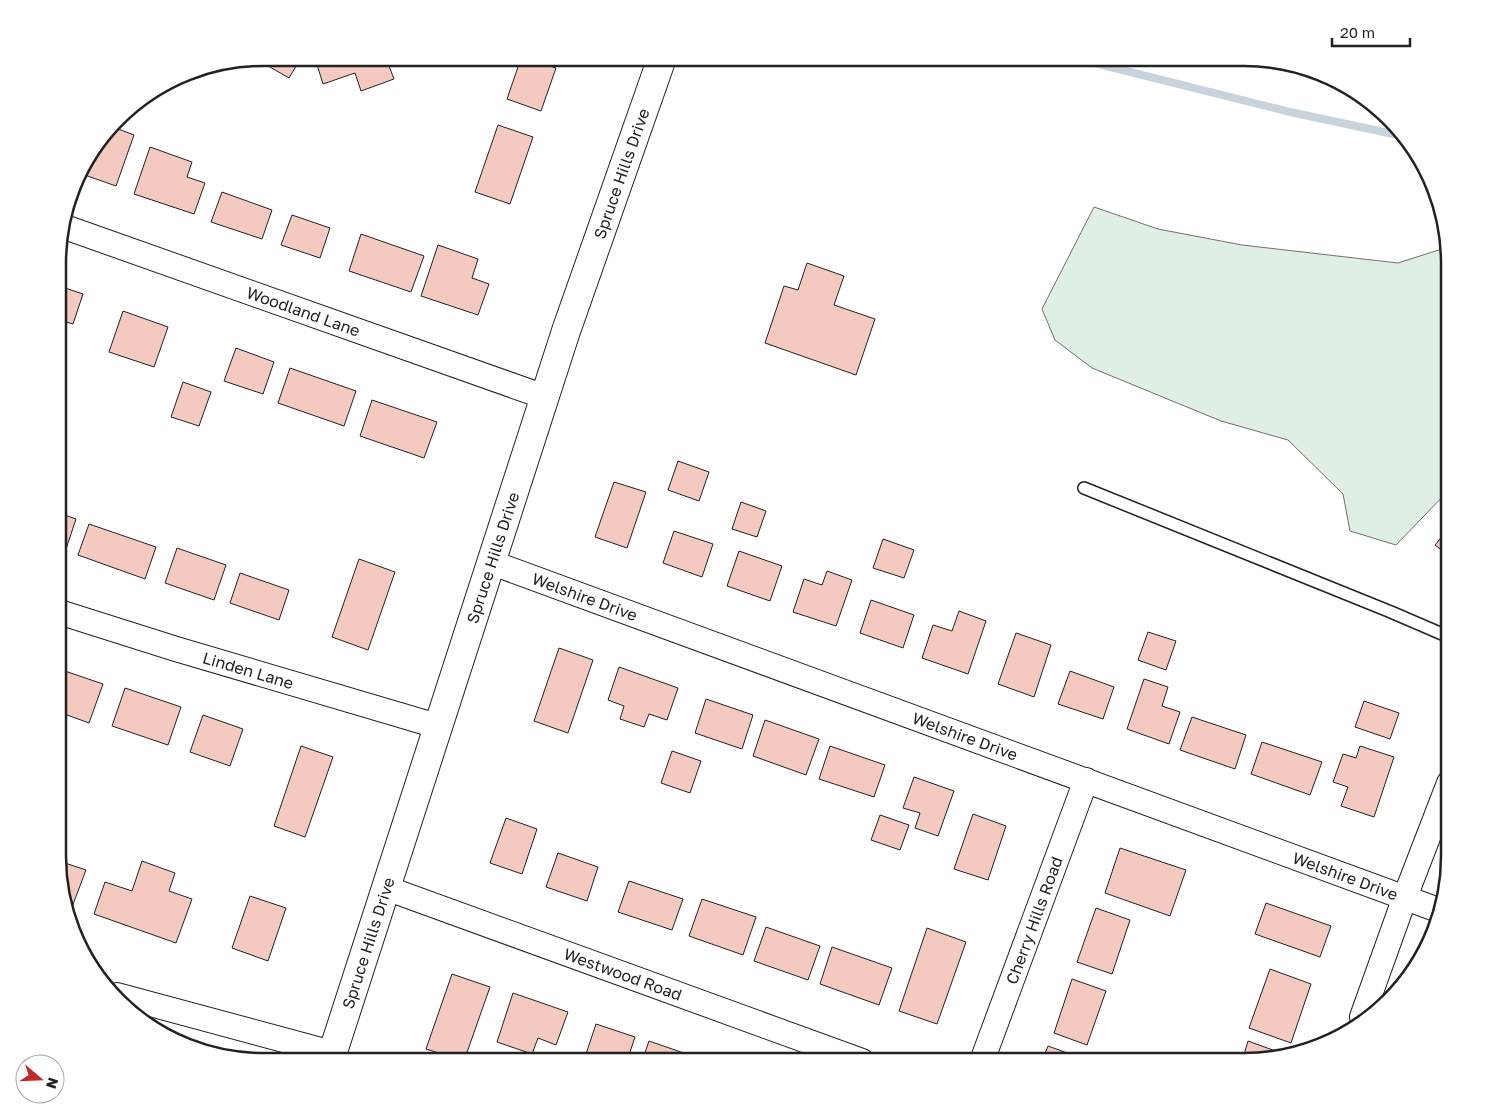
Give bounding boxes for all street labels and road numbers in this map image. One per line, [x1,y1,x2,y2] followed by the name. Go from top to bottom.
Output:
[589,106,653,242] street label: Spruce Hills Drive
[244,282,363,341] street label: Woodland Lane
[462,489,523,626] street label: Spruce Hills Drive
[529,568,640,625] street label: Welshire Drive
[200,647,296,693] street label: Linden Lane
[910,708,1020,765] street label: Welshire Drive
[1290,847,1401,904] street label: Welshire Drive
[1001,854,1067,987] street label: Cherry Hills Road
[338,875,399,1011] street label: Spruce Hills Drive
[561,943,685,1005] street label: Westwood Road

